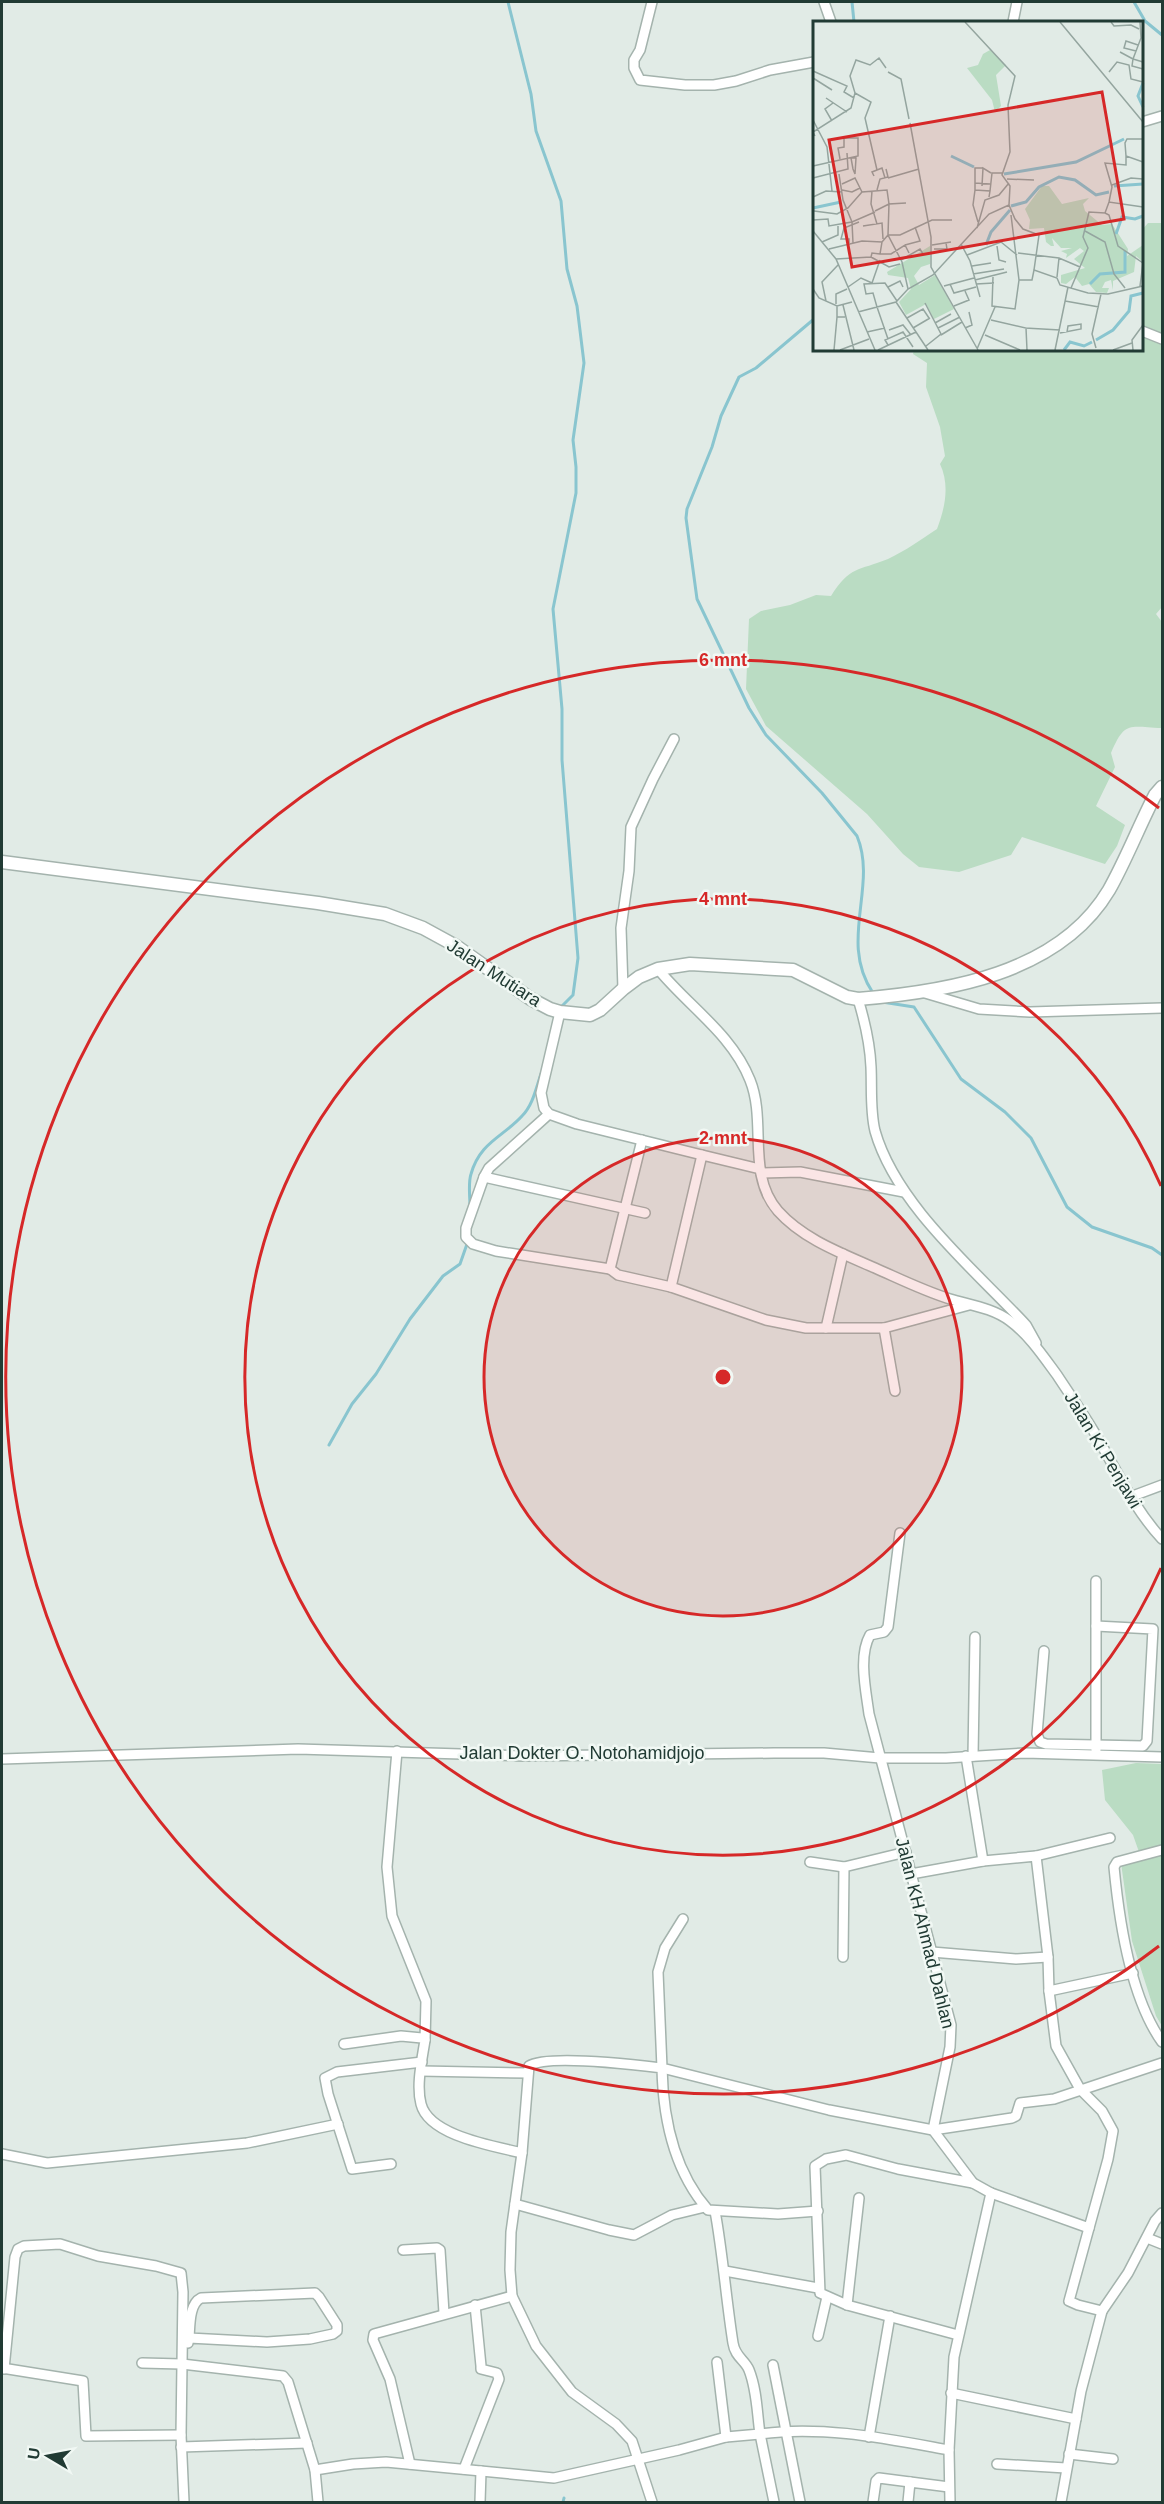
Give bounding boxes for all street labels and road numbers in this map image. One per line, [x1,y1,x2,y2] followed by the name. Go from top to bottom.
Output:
[443,935,546,1011] street label: Jalan Mutiara
[1060,1388,1146,1512] street label: Jalan Ki Penjawi
[459,1743,705,1763] street label: Jalan Dokter O. Notohamidjojo
[892,1835,958,2031] street label: Jalan KH Ahmad Dahlan

